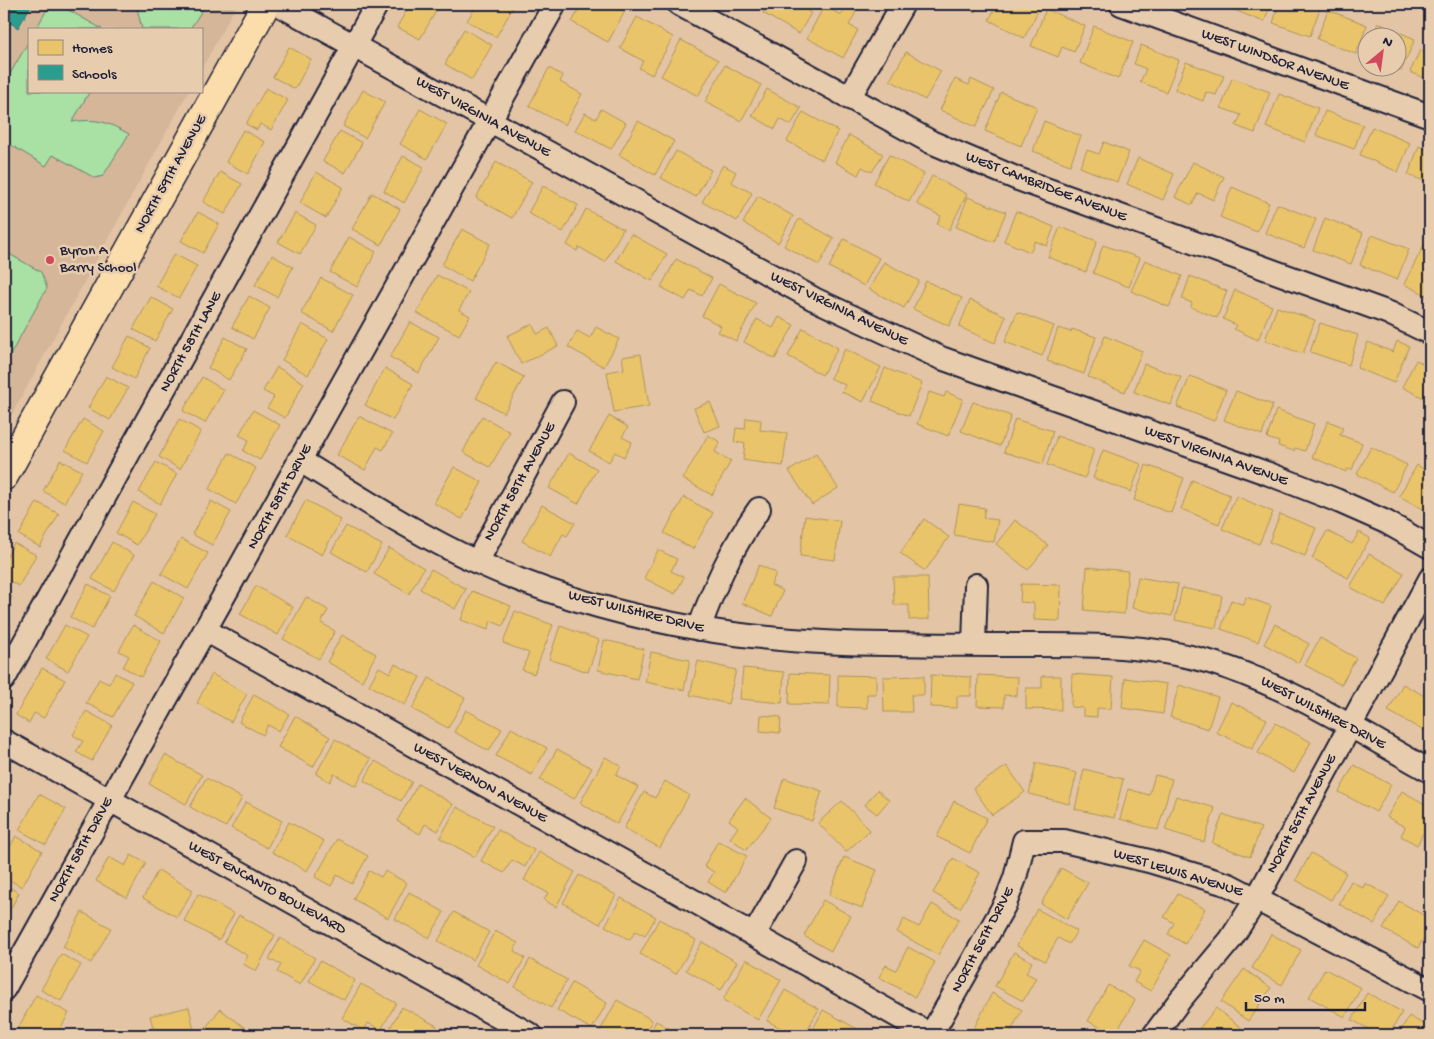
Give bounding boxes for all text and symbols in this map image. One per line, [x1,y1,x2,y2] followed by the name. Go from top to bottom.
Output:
[1199,25,1352,95] street label: WEST WINDSOR AVENUE
[28,28,202,92] legend
[1356,28,1406,78] north arrow
[1379,33,1395,52] text: N
[72,40,113,58] text: Homes
[72,66,117,84] text: Schools
[412,72,554,162] street label: WEST VIRGINIA AVENUE
[131,111,211,236] street label: NORTH 59TH AVENUE
[963,148,1130,226] street label: WEST CAMBRIDGE AVENUE
[59,242,137,277] place label: Byron A Barry School
[44,254,56,266] marker: Byron A Barry School
[767,268,912,351] street label: WEST VIRGINIA AVENUE
[156,288,226,395] street label: NORTH 58TH LANE
[480,419,560,544] street label: NORTH 58TH AVENUE
[1142,422,1291,491] street label: WEST VIRGINIA AVENUE
[244,441,317,553] street label: NORTH 58TH DRIVE
[566,586,706,638] street label: WEST WILSHIRE DRIVE
[1257,672,1389,754] street label: WEST WILSHIRE DRIVE
[410,739,551,828] street label: WEST VERNON AVENUE
[1263,751,1341,877] street label: NORTH 56TH AVENUE
[45,794,118,906] street label: NORTH 58TH DRIVE
[185,837,349,939] street label: WEST ENCANTO BOULEVARD
[1111,845,1246,901] street label: WEST LEWIS AVENUE
[948,884,1019,996] street label: NORTH 56TH DRIVE
[1246,979,1365,1011] scale bar
[1254,990,1285,1008] text: 50 m

